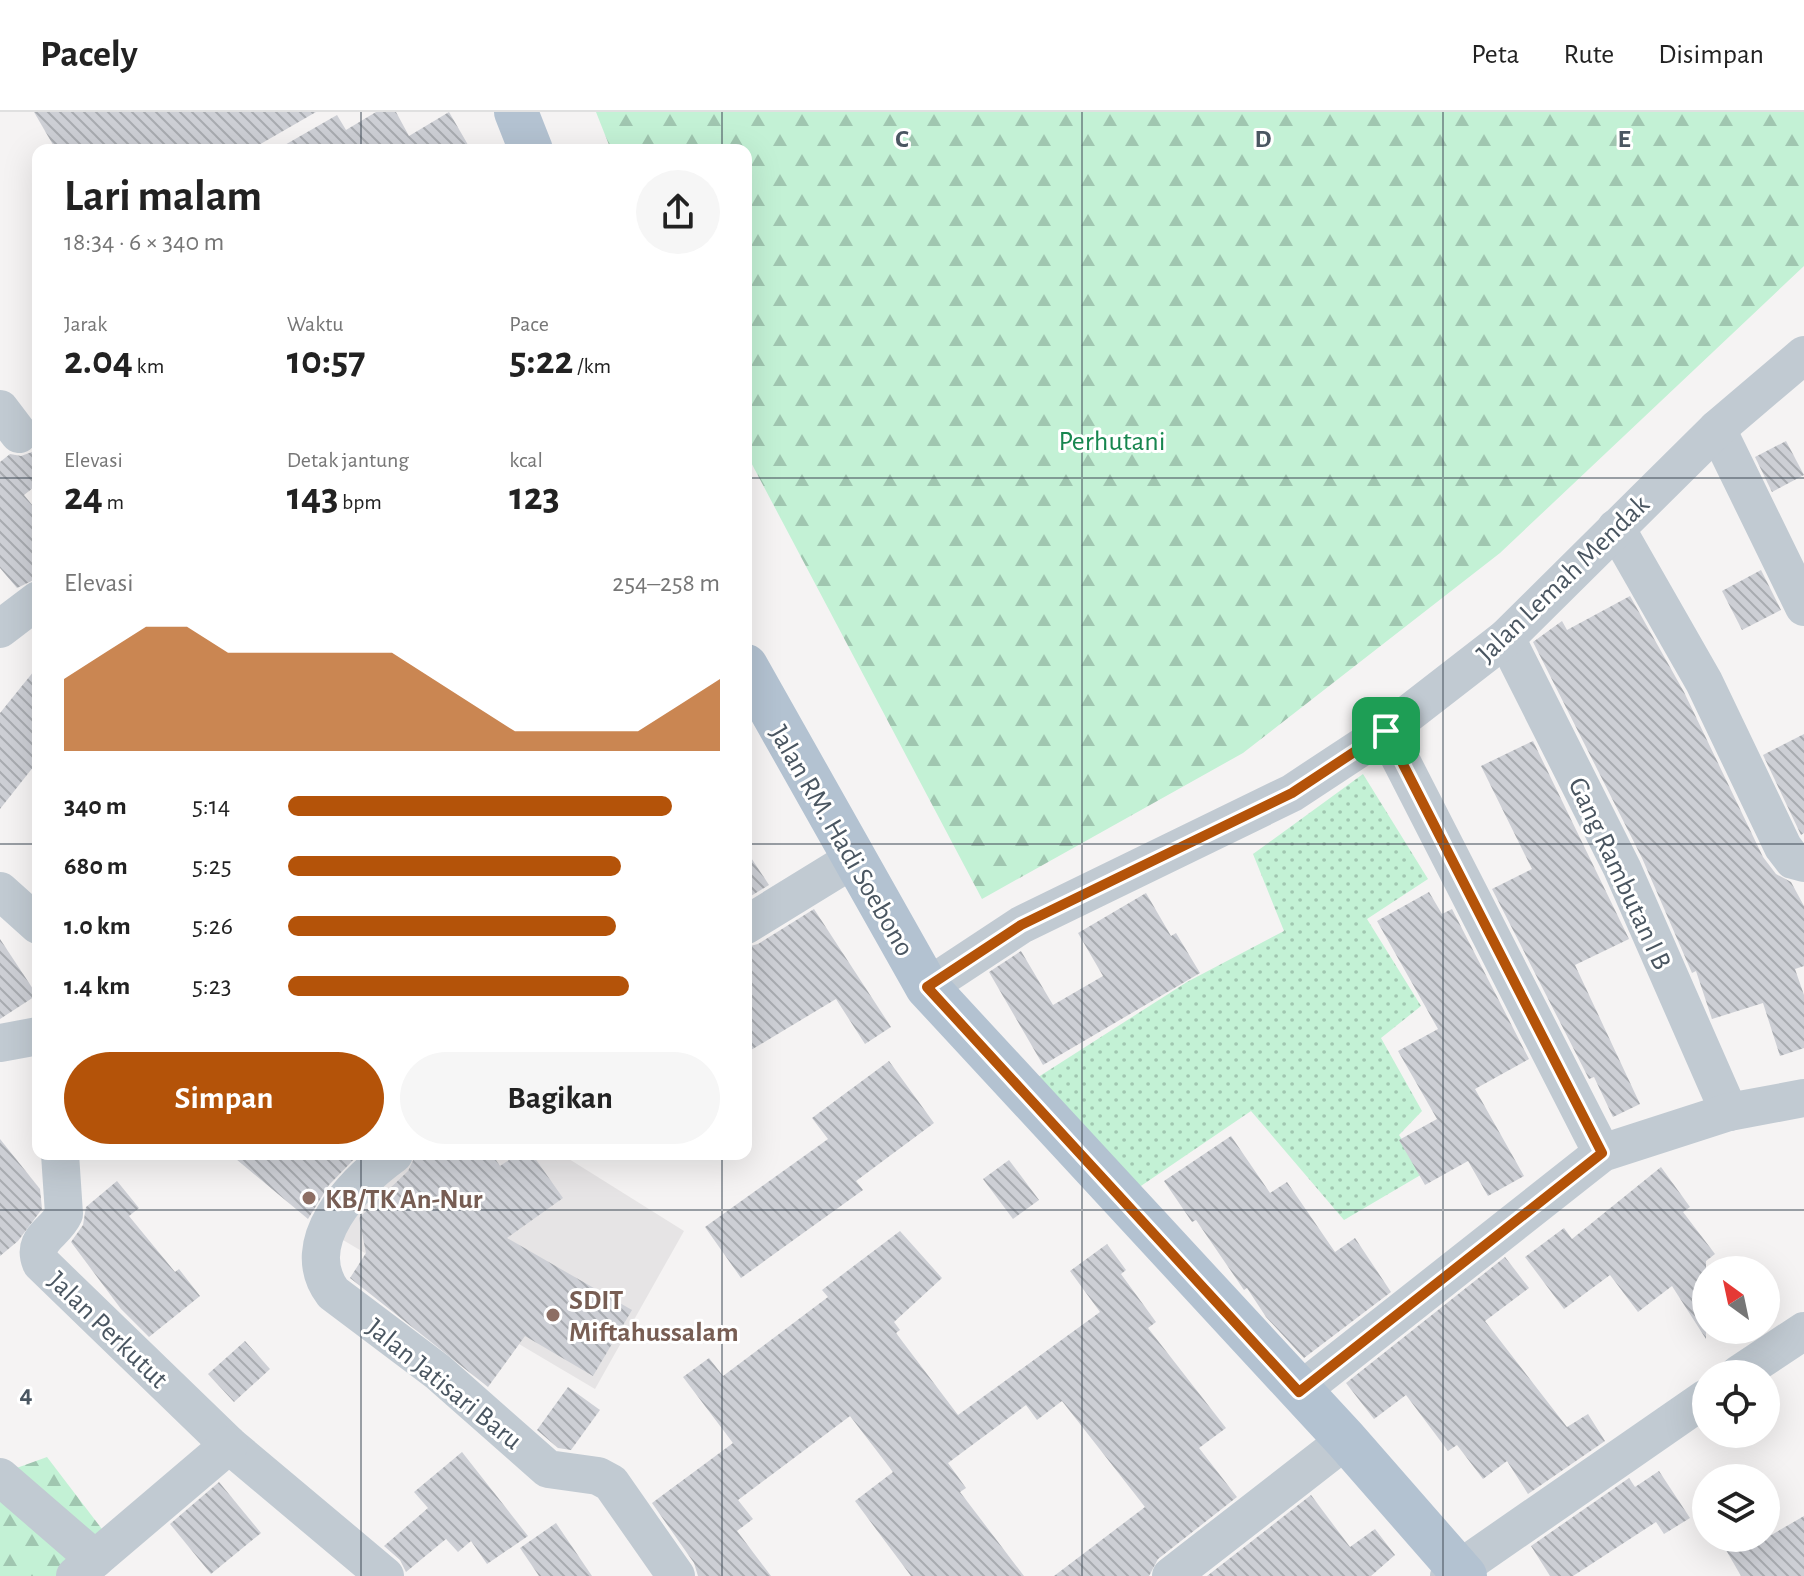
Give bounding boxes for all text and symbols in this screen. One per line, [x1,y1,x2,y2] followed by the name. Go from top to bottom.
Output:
[40,36,138,74] text: Pacely
[1471,41,1520,69] text: Peta
[1564,41,1614,69] text: Rute
[1658,41,1764,69] text: Disimpan
[895,126,909,152] text: C
[1254,126,1272,152] text: D
[1617,126,1631,152] text: E
[636,170,720,254] button: share
[64,175,262,219] text: Lari malam
[64,229,224,255] text: 18:34 · 6 × 340 m
[64,313,107,335] text: Jarak
[287,313,344,335] text: Waktu
[509,313,549,335] text: Pace
[64,341,133,381] text: 2.04
[287,341,366,381] text: 10:57
[509,341,573,381] text: 5:22
[133,355,164,377] text: km
[573,355,611,377] text: /km
[1058,428,1166,456] park label: Perhutani
[64,449,123,471] text: Elevasi
[287,449,409,471] text: Detak jantung
[509,449,543,471] text: kcal
[64,477,103,517] text: 24
[287,477,338,517] text: 143
[509,477,560,517] text: 123
[1472,490,1655,669] street label: Jalan Lemah Mendak
[103,491,124,513] text: m
[338,491,382,513] text: bpm
[64,570,133,596] text: Elevasi
[612,570,720,596] text: 254–258 m
[1352,697,1420,765] pin
[1364,709,1408,753] icon: arrive
[764,721,919,961] street label: Jalan RM. Hadi Soebono
[1562,773,1676,974] street label: Gang Rambutan I B
[64,793,127,819] text: 340 m
[192,793,230,819] text: 5:14
[64,853,128,879] text: 680 m
[192,853,232,879] text: 5:25
[64,913,131,939] text: 1.0 km
[192,913,233,939] text: 5:26
[64,973,130,999] text: 1.4 km
[192,973,231,999] text: 5:23
[64,1052,384,1144] button: Simpan
[400,1052,720,1144] button: Bagikan
[325,1186,483,1214] place label: KB/TK An-Nur
[300,1189,318,1207] marker: KB/TK An-Nur
[1692,1256,1780,1344] north arrow
[1692,1256,1780,1552] map controls
[42,1267,173,1394] street label: Jalan Perkutut
[569,1287,739,1347] place label: SDIT Miftahussalam
[544,1306,562,1324] marker: SDIT Miftahussalam
[361,1314,527,1456] street label: Jalan Jatisari Baru
[1692,1360,1780,1448] button: locate
[19,1381,33,1407] text: 4
[1692,1464,1780,1552] button: layers

